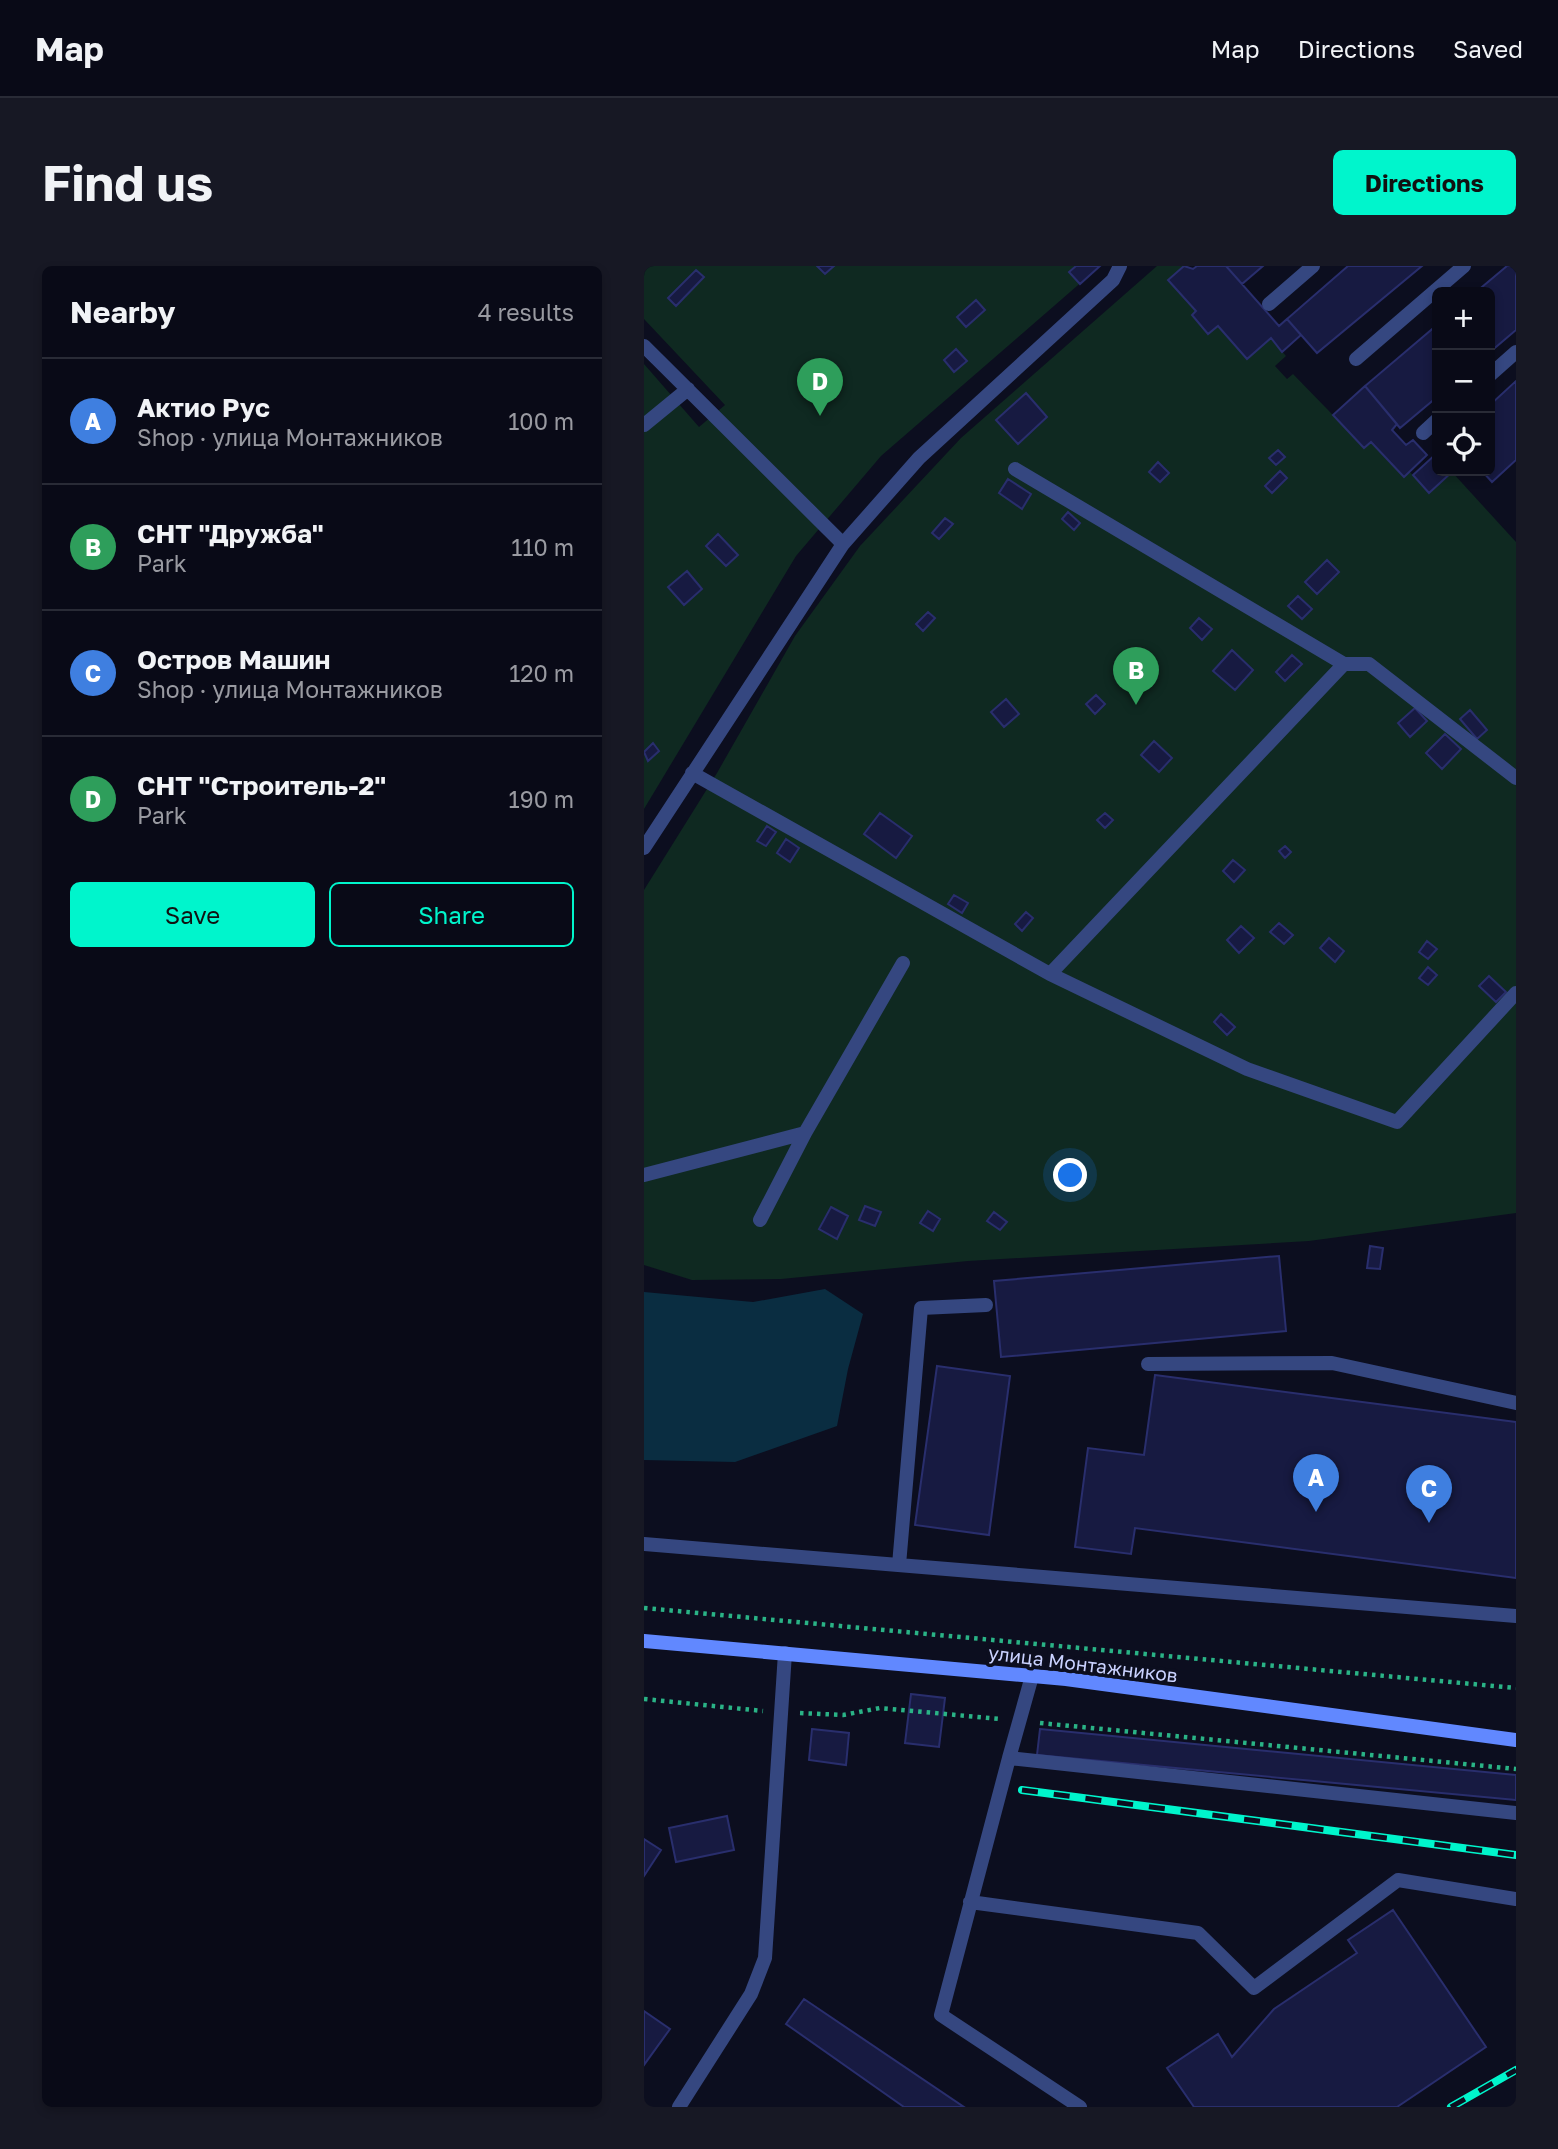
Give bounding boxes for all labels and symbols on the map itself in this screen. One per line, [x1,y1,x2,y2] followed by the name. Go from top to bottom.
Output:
[797,358,843,416] pin: D
[1113,647,1159,705] pin: B
[1053,1158,1087,1192] your location
[1293,1454,1339,1512] pin: A
[1406,1465,1452,1523] pin: C
[987,1640,1179,1687] street label: улица Монтажников

